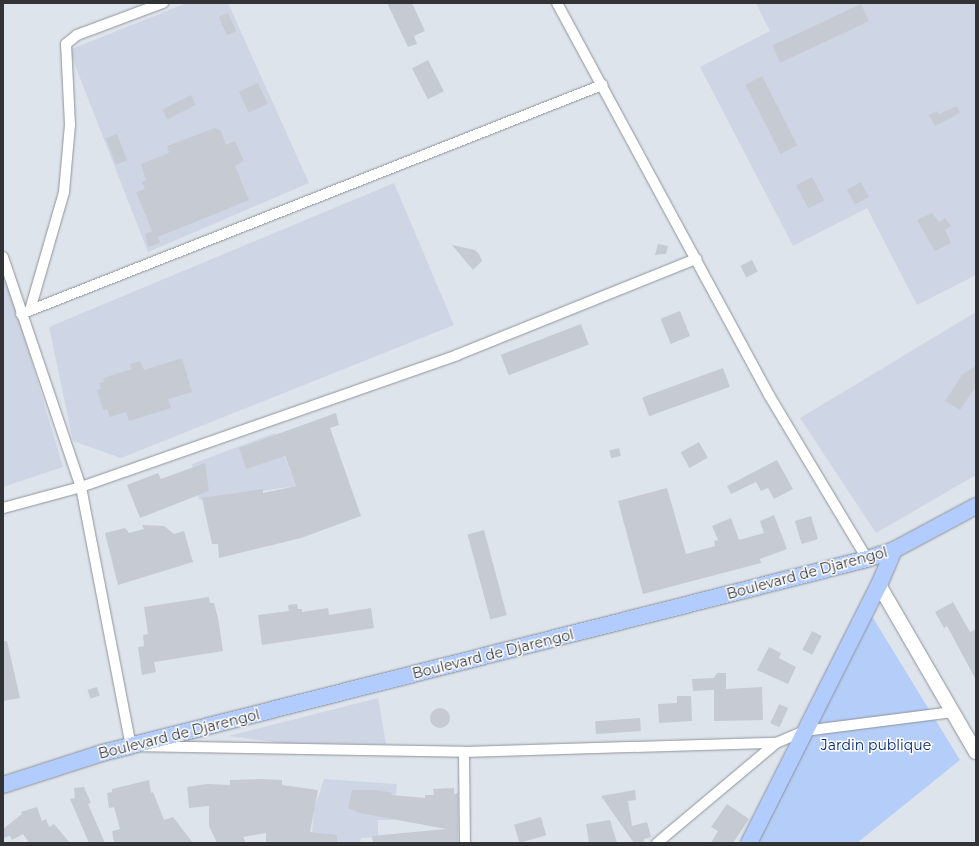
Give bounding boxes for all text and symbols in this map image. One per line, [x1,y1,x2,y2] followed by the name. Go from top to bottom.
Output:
[725,543,889,603] street label: Boulevard de Djarengol
[411,626,575,682] street label: Boulevard de Djarengol
[97,706,261,762] street label: Boulevard de Djarengol
[821,737,931,753] park label: Jardin publique

